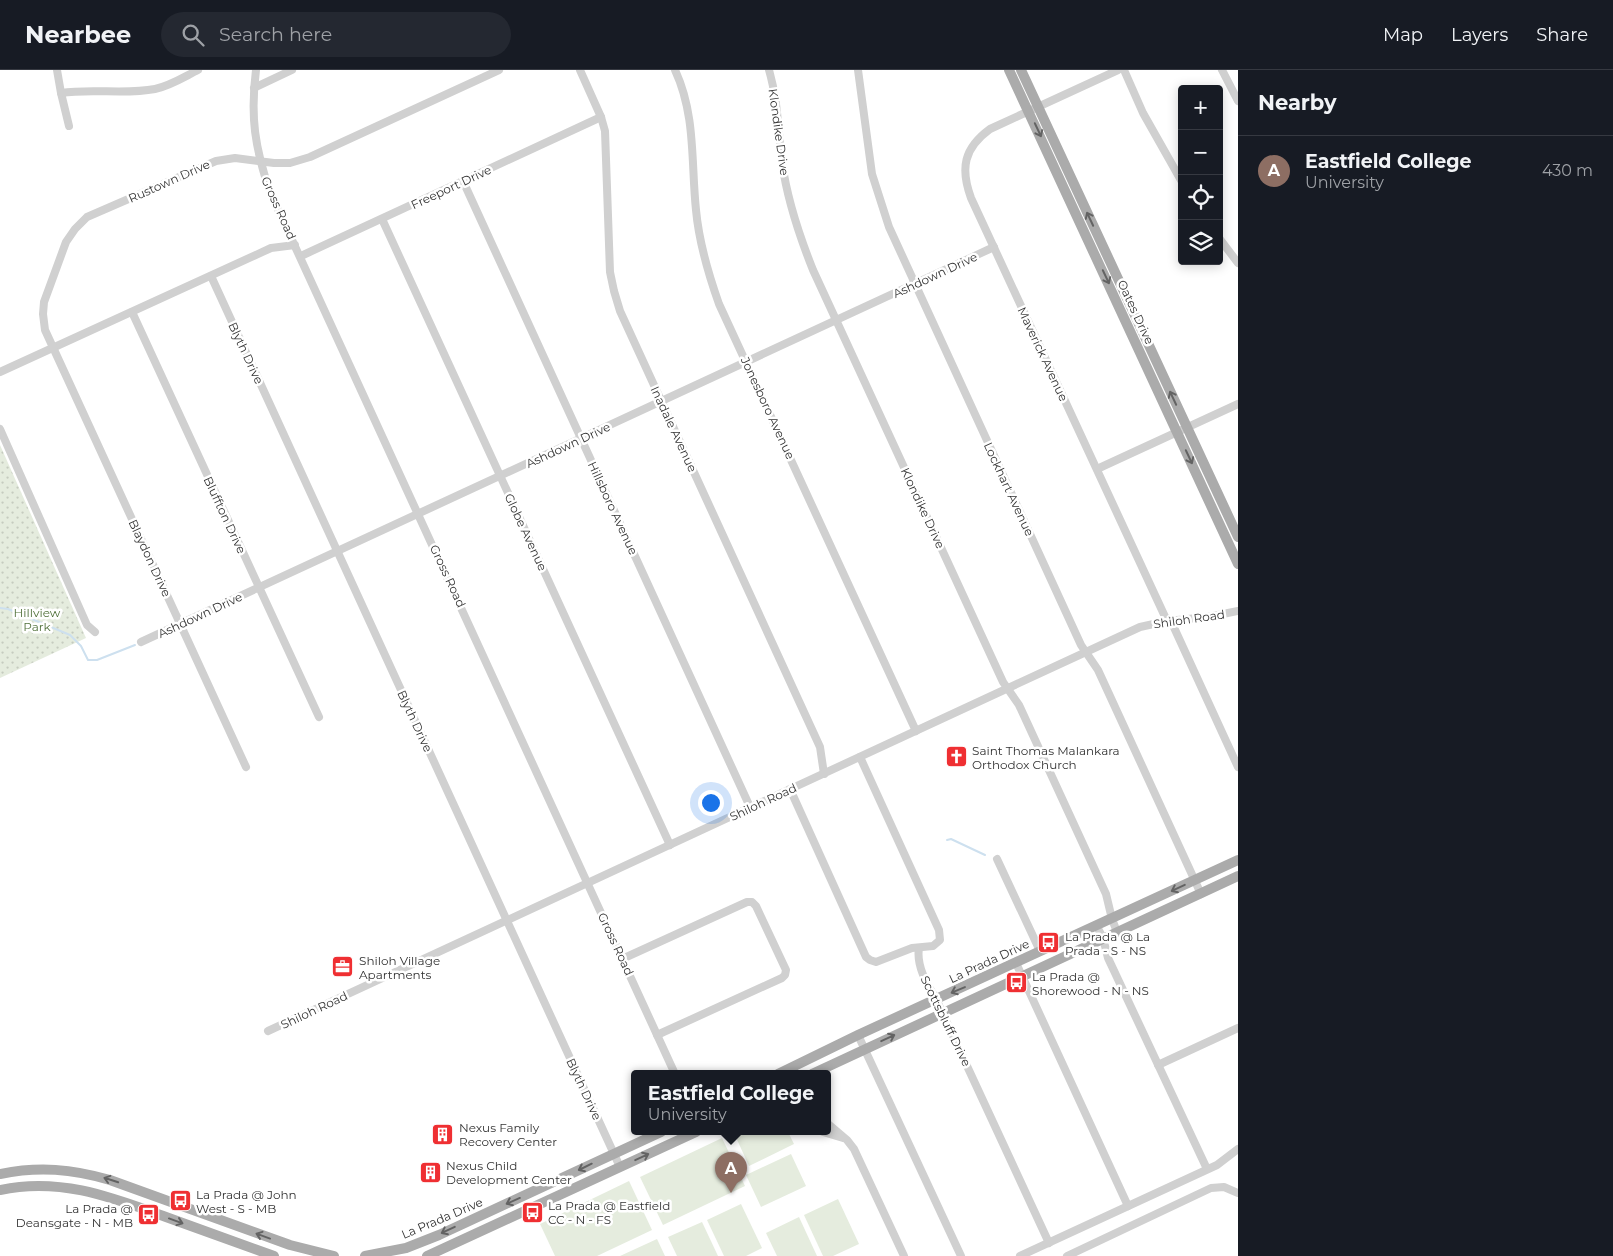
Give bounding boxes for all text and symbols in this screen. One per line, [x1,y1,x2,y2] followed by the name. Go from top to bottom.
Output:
[161,12,511,57] search box
[25,20,131,49] text: Nearbee
[179,21,207,49] icon: search
[219,23,332,46] text: Search here
[1383,24,1423,46] text: Map
[1451,24,1508,46] text: Layers
[1536,24,1588,46] text: Share
[1178,85,1223,265] map controls
[1178,85,1223,130] button: +
[765,88,793,176] street label: Klondike Drive
[1258,90,1337,115] text: Nearby
[1033,122,1043,137] one-way arrow
[1178,130,1223,175] button: −
[1305,150,1471,173] text: Eastfield College
[126,156,212,206] street label: Rustown Drive
[1268,161,1280,180] text: A
[1542,161,1593,180] text: 430 m
[409,162,493,212] street label: Freeport Drive
[1305,173,1384,192] text: University
[258,174,300,242] street label: Gross Road
[1178,175,1223,220] button: locate
[1084,212,1094,227] one-way arrow
[1178,220,1223,265] button: layers
[890,249,980,301] street label: Ashdown Drive
[1102,269,1111,284] one-way arrow
[1115,277,1157,347] street label: Oates Drive
[1015,305,1071,403] street label: Maverick Avenue
[225,320,267,386] street label: Blyth Drive
[737,354,798,461] street label: Jonesboro Avenue
[648,384,700,474] street label: Inadale Avenue
[1167,391,1177,406] one-way arrow
[523,419,613,471] street label: Ashdown Drive
[981,440,1037,538] street label: Lockhart Avenue
[1185,449,1194,464] one-way arrow
[585,459,641,557] street label: Hillsboro Avenue
[898,465,948,551] street label: Klondike Drive
[201,474,249,556] street label: Bluffton Drive
[501,491,551,573] street label: Globe Avenue
[125,517,175,599] street label: Blaydon Drive
[427,542,469,610] street label: Gross Road
[155,589,245,641] street label: Ashdown Drive
[14,605,61,634] park label: Hillview Park
[1152,607,1226,631] street label: Shiloh Road
[394,688,436,754] street label: Blyth Drive
[972,743,1120,772] place label: Saint Thomas Malankara Orthodox Church
[944,745,968,769] church icon: Saint Thomas Malankara Orthodox Church
[727,780,799,824] street label: Shiloh Road
[698,790,724,816] your location
[1171,884,1186,893] one-way arrow
[595,910,637,978] street label: Gross Road
[1065,929,1150,958] place label: La Prada @ La Prada - S - NS
[1037,931,1061,955] bus stop icon: La Prada @ La Prada - S - NS
[946,936,1032,986] street label: La Prada Drive
[359,953,440,982] place label: Shiloh Village Apartments
[331,955,355,979] office icon: Shiloh Village Apartments
[1032,969,1149,998] place label: La Prada @ Shorewood - N - NS
[1004,971,1028,995] bus stop icon: La Prada @ Shorewood - N - NS
[918,973,974,1069] street label: Scottsbluff Drive
[951,985,966,995] one-way arrow
[278,988,350,1032] street label: Shiloh Road
[880,1033,895,1043] one-way arrow
[563,1056,605,1122] street label: Blyth Drive
[631,1070,831,1135] popup
[648,1082,814,1105] text: Eastfield College
[648,1105,727,1124] text: University
[459,1120,557,1149] place label: Nexus Family Recovery Center
[431,1122,455,1146] building icon: Nexus Family Recovery Center
[634,1151,649,1161] one-way arrow
[715,1152,747,1193] pin: A
[446,1158,572,1187] place label: Nexus Child Development Center
[418,1160,442,1184] building icon: Nexus Child Development Center
[578,1162,593,1172] one-way arrow
[103,1175,119,1185] one-way arrow
[196,1187,297,1216] place label: La Prada @ John West - S - MB
[168,1189,192,1213] bus stop icon: La Prada @ John West - S - MB
[399,1194,485,1242] street label: La Prada Drive
[506,1196,521,1206] one-way arrow
[548,1198,670,1227] place label: La Prada @ Eastfield CC - N - FS
[520,1200,544,1224] bus stop icon: La Prada @ Eastfield CC - N - FS
[16,1201,133,1230] place label: La Prada @ Deansgate - N - MB
[137,1203,161,1227] bus stop icon: La Prada @ Deansgate - N - MB
[168,1216,184,1226] one-way arrow
[441,1226,456,1236] one-way arrow
[256,1231,271,1240] one-way arrow

